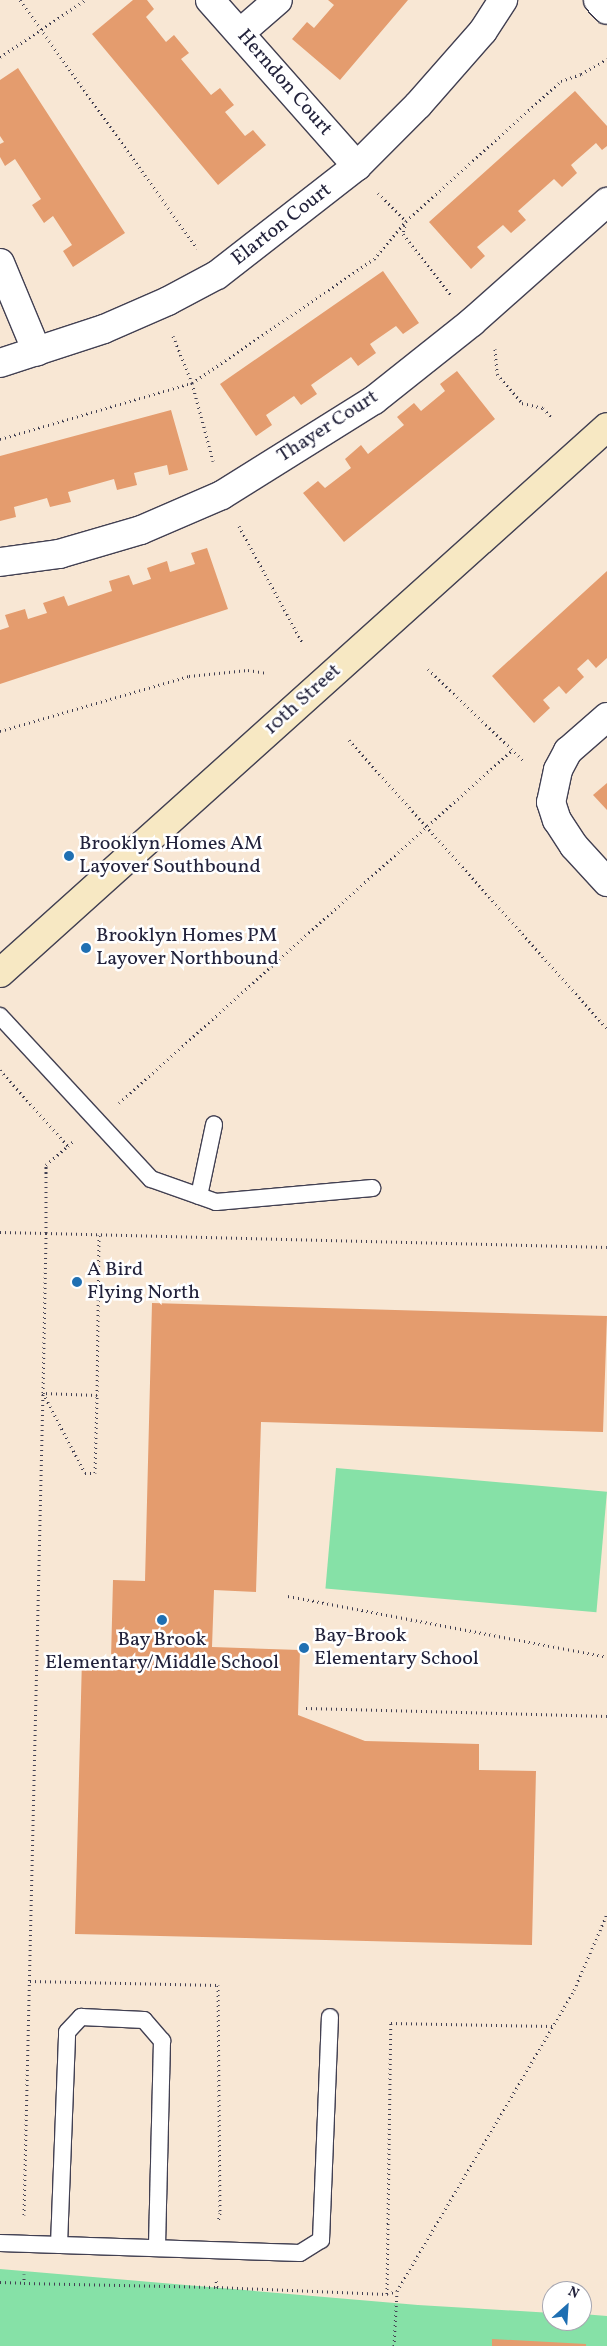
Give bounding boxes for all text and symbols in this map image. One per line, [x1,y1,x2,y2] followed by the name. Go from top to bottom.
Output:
[231,25,337,141] street label: Herndon Court
[227,179,337,271] street label: Elarton Court
[273,385,383,469] street label: Thayer Court
[260,659,346,741] street label: 10th Street
[79,832,263,879] place label: Brooklyn Homes AM Layover Southbound
[63,850,75,862] marker: Brooklyn Homes AM Layover Southbound
[96,924,279,971] place label: Brooklyn Homes PM Layover Northbound
[80,942,92,954] marker: Brooklyn Homes PM Layover Northbound
[87,1258,200,1305] place label: A Bird Flying North
[71,1276,83,1288] marker: A Bird Flying North
[156,1614,168,1626] marker: Bay Brook Elementary/Middle School
[314,1624,479,1671] place label: Bay-Brook Elementary School
[45,1628,279,1675] place label: Bay Brook Elementary/Middle School
[298,1642,310,1654] marker: Bay-Brook Elementary School
[542,2281,592,2331] north arrow
[565,2282,582,2304] text: N

